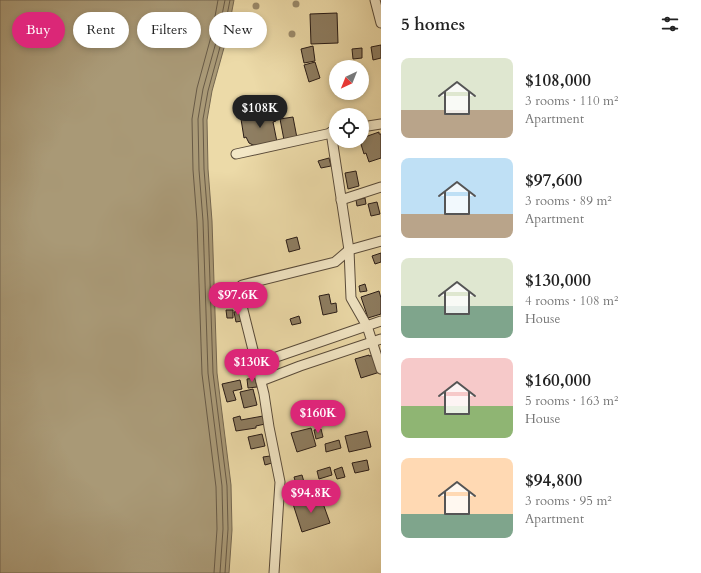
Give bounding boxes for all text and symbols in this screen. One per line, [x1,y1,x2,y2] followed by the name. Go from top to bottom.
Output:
[12,12,65,48] chip: Buy
[73,12,129,48] chip: Rent
[137,12,201,48] chip: Filters
[209,12,267,48] chip: New
[401,13,465,36] text: 5 homes
[659,13,681,35] icon: filters
[329,60,369,100] north arrow
[329,60,369,148] map controls
[525,69,591,92] text: $108,000
[433,74,481,122] icon: home
[525,92,618,110] text: 3 rooms · 110 m²
[232,95,288,129] pin: $108K
[241,99,279,117] text: $108K
[329,108,369,148] button: locate
[525,110,584,128] text: Apartment
[525,169,582,192] text: $97,600
[433,174,481,222] icon: home
[525,192,612,210] text: 3 rooms · 89 m²
[525,210,584,228] text: Apartment
[525,269,591,292] text: $130,000
[433,274,481,322] icon: home
[205,282,271,316] pin: $97.6K
[218,286,258,304] text: $97.6K
[525,292,618,310] text: 4 rooms · 108 m²
[525,310,560,328] text: House
[224,349,280,383] pin: $130K
[233,353,271,371] text: $130K
[525,369,591,392] text: $160,000
[433,374,481,422] icon: home
[525,392,618,410] text: 5 rooms · 163 m²
[290,400,346,434] pin: $160K
[299,404,337,422] text: $160K
[525,410,560,428] text: House
[525,469,582,492] text: $94,800
[433,474,481,522] icon: home
[278,480,344,514] pin: $94.8K
[291,484,331,502] text: $94.8K
[525,492,612,510] text: 3 rooms · 95 m²
[525,510,584,528] text: Apartment

